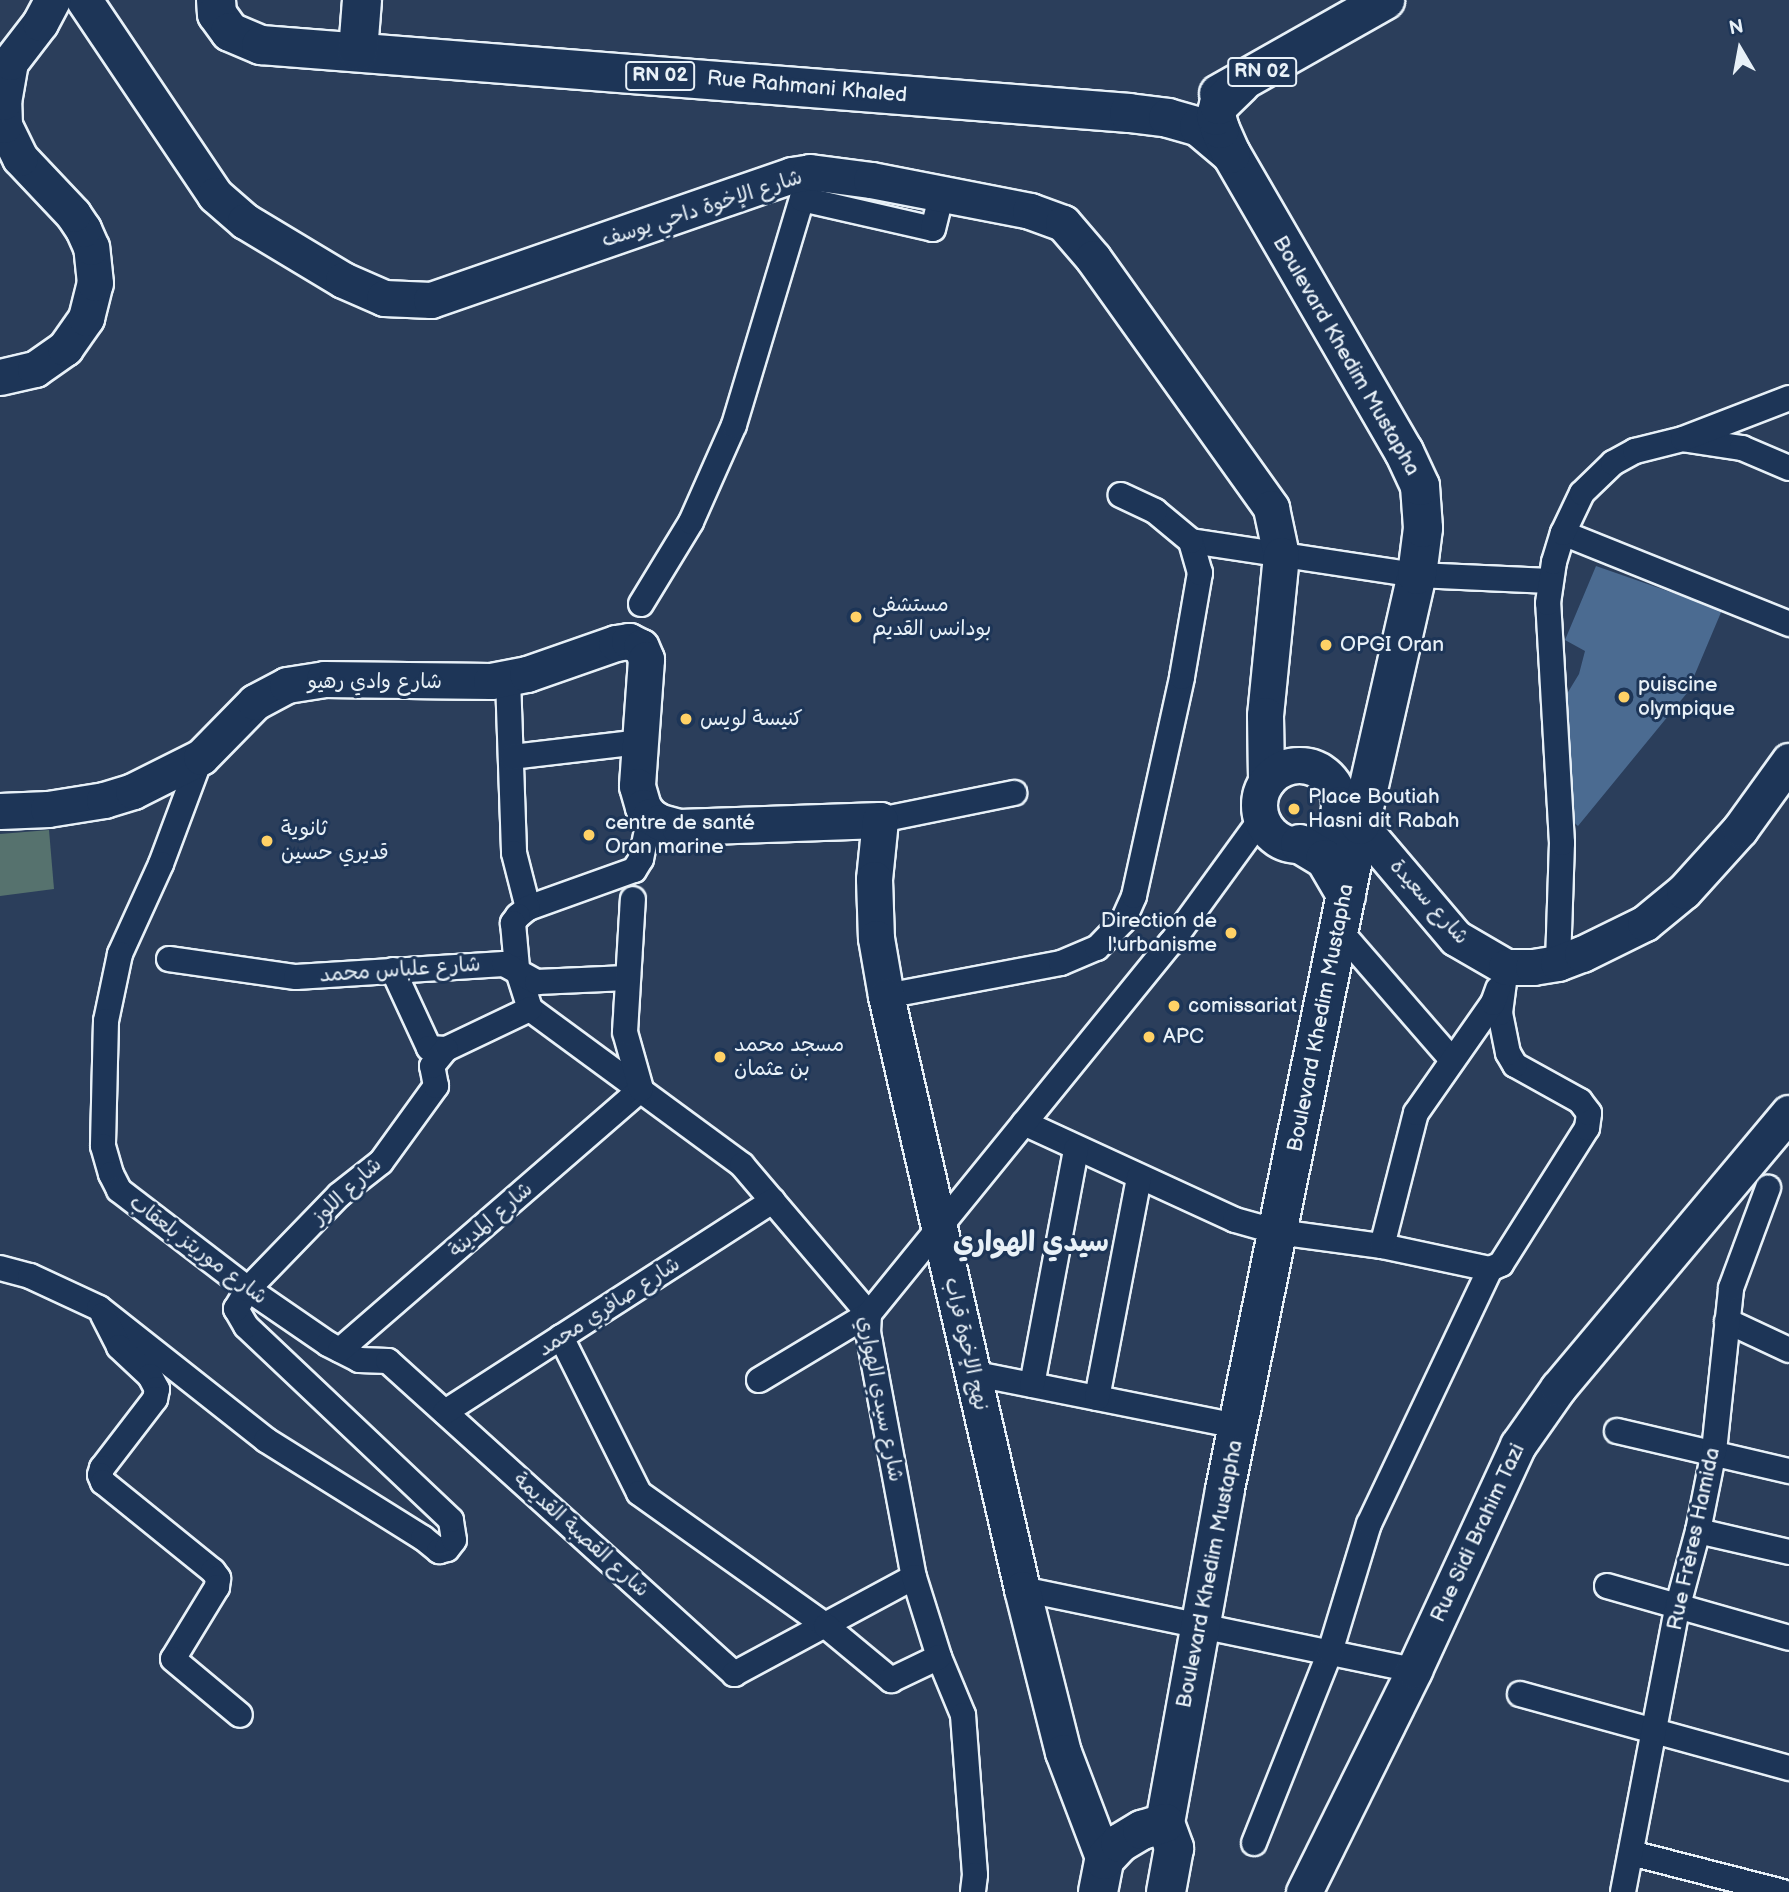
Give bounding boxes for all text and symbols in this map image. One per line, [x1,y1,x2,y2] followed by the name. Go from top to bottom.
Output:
[1705,14,1775,84] north arrow
[1727,15,1745,40] text: N
[1227,57,1297,88] road number: RN 02
[625,60,695,92] road number: RN 02
[706,66,908,108] street label: Rue Rahmani Khaled
[599,165,805,253] street label: شارع الإخوة داحي يوسف
[1267,232,1425,480] street label: Boulevard Khedim Mustapha
[872,592,991,642] place label: مستشفى بودانس القديم
[846,607,866,627] marker: مستشفى بودانس القديم
[1340,632,1444,658] place label: OPGI Oran
[1318,637,1334,653] marker: OPGI Oran
[308,669,442,695] street label: شارع وادي رهيو
[1638,672,1735,722] place label: puiscine olympique
[1616,689,1632,705] marker: puiscine olympique
[700,706,803,732] place label: كنيسة لويس
[678,711,694,727] marker: كنيسة لويس
[1308,784,1459,834] place label: Place Boutiah Hasni dit Rabah
[1286,801,1302,817] marker: Place Boutiah Hasni dit Rabah
[605,810,755,860] place label: centre de santé Oran marine
[281,816,389,866] place label: ثانوية قديري حسين
[579,825,599,845] marker: centre de santé Oran marine
[259,833,275,849] marker: ثانوية قديري حسين
[1384,854,1474,950] street label: شارع سعيدة
[1283,882,1359,1154] street label: Boulevard Khedim Mustapha
[1101,908,1217,958] place label: Direction de l'urbanisme
[1223,925,1239,941] marker: Direction de l'urbanisme
[319,952,481,988] street label: شارع علباس محمد
[1188,993,1297,1019] place label: comissariat
[1166,998,1182,1014] marker: comissariat
[1163,1024,1204,1050] place label: APC
[1141,1029,1157,1045] marker: APC
[734,1032,844,1082] place label: مسجد محمد بن عثمان
[712,1049,728,1065] marker: مسجد محمد بن عثمان
[307,1152,387,1230] street label: شارع اللوز
[444,1177,538,1263] street label: شارع المدينة
[124,1190,272,1310] street label: شارع موريتز بلعقاب
[953,1226,1109,1260] district label: سيدي الهواري
[533,1252,685,1362] street label: شارع صافري محمد
[938,1275,994,1413] street label: نهج الإخوة قراب
[852,1314,908,1484] street label: شارع سيدي الهواري
[1172,1438,1248,1710] street label: Boulevard Khedim Mustapha
[1425,1439,1531,1627] street label: Rue Sidi Brahim Tazi
[1662,1445,1726,1633] street label: Rue Frères Hamida
[508,1467,654,1603] street label: شارع القصبة القديمة

